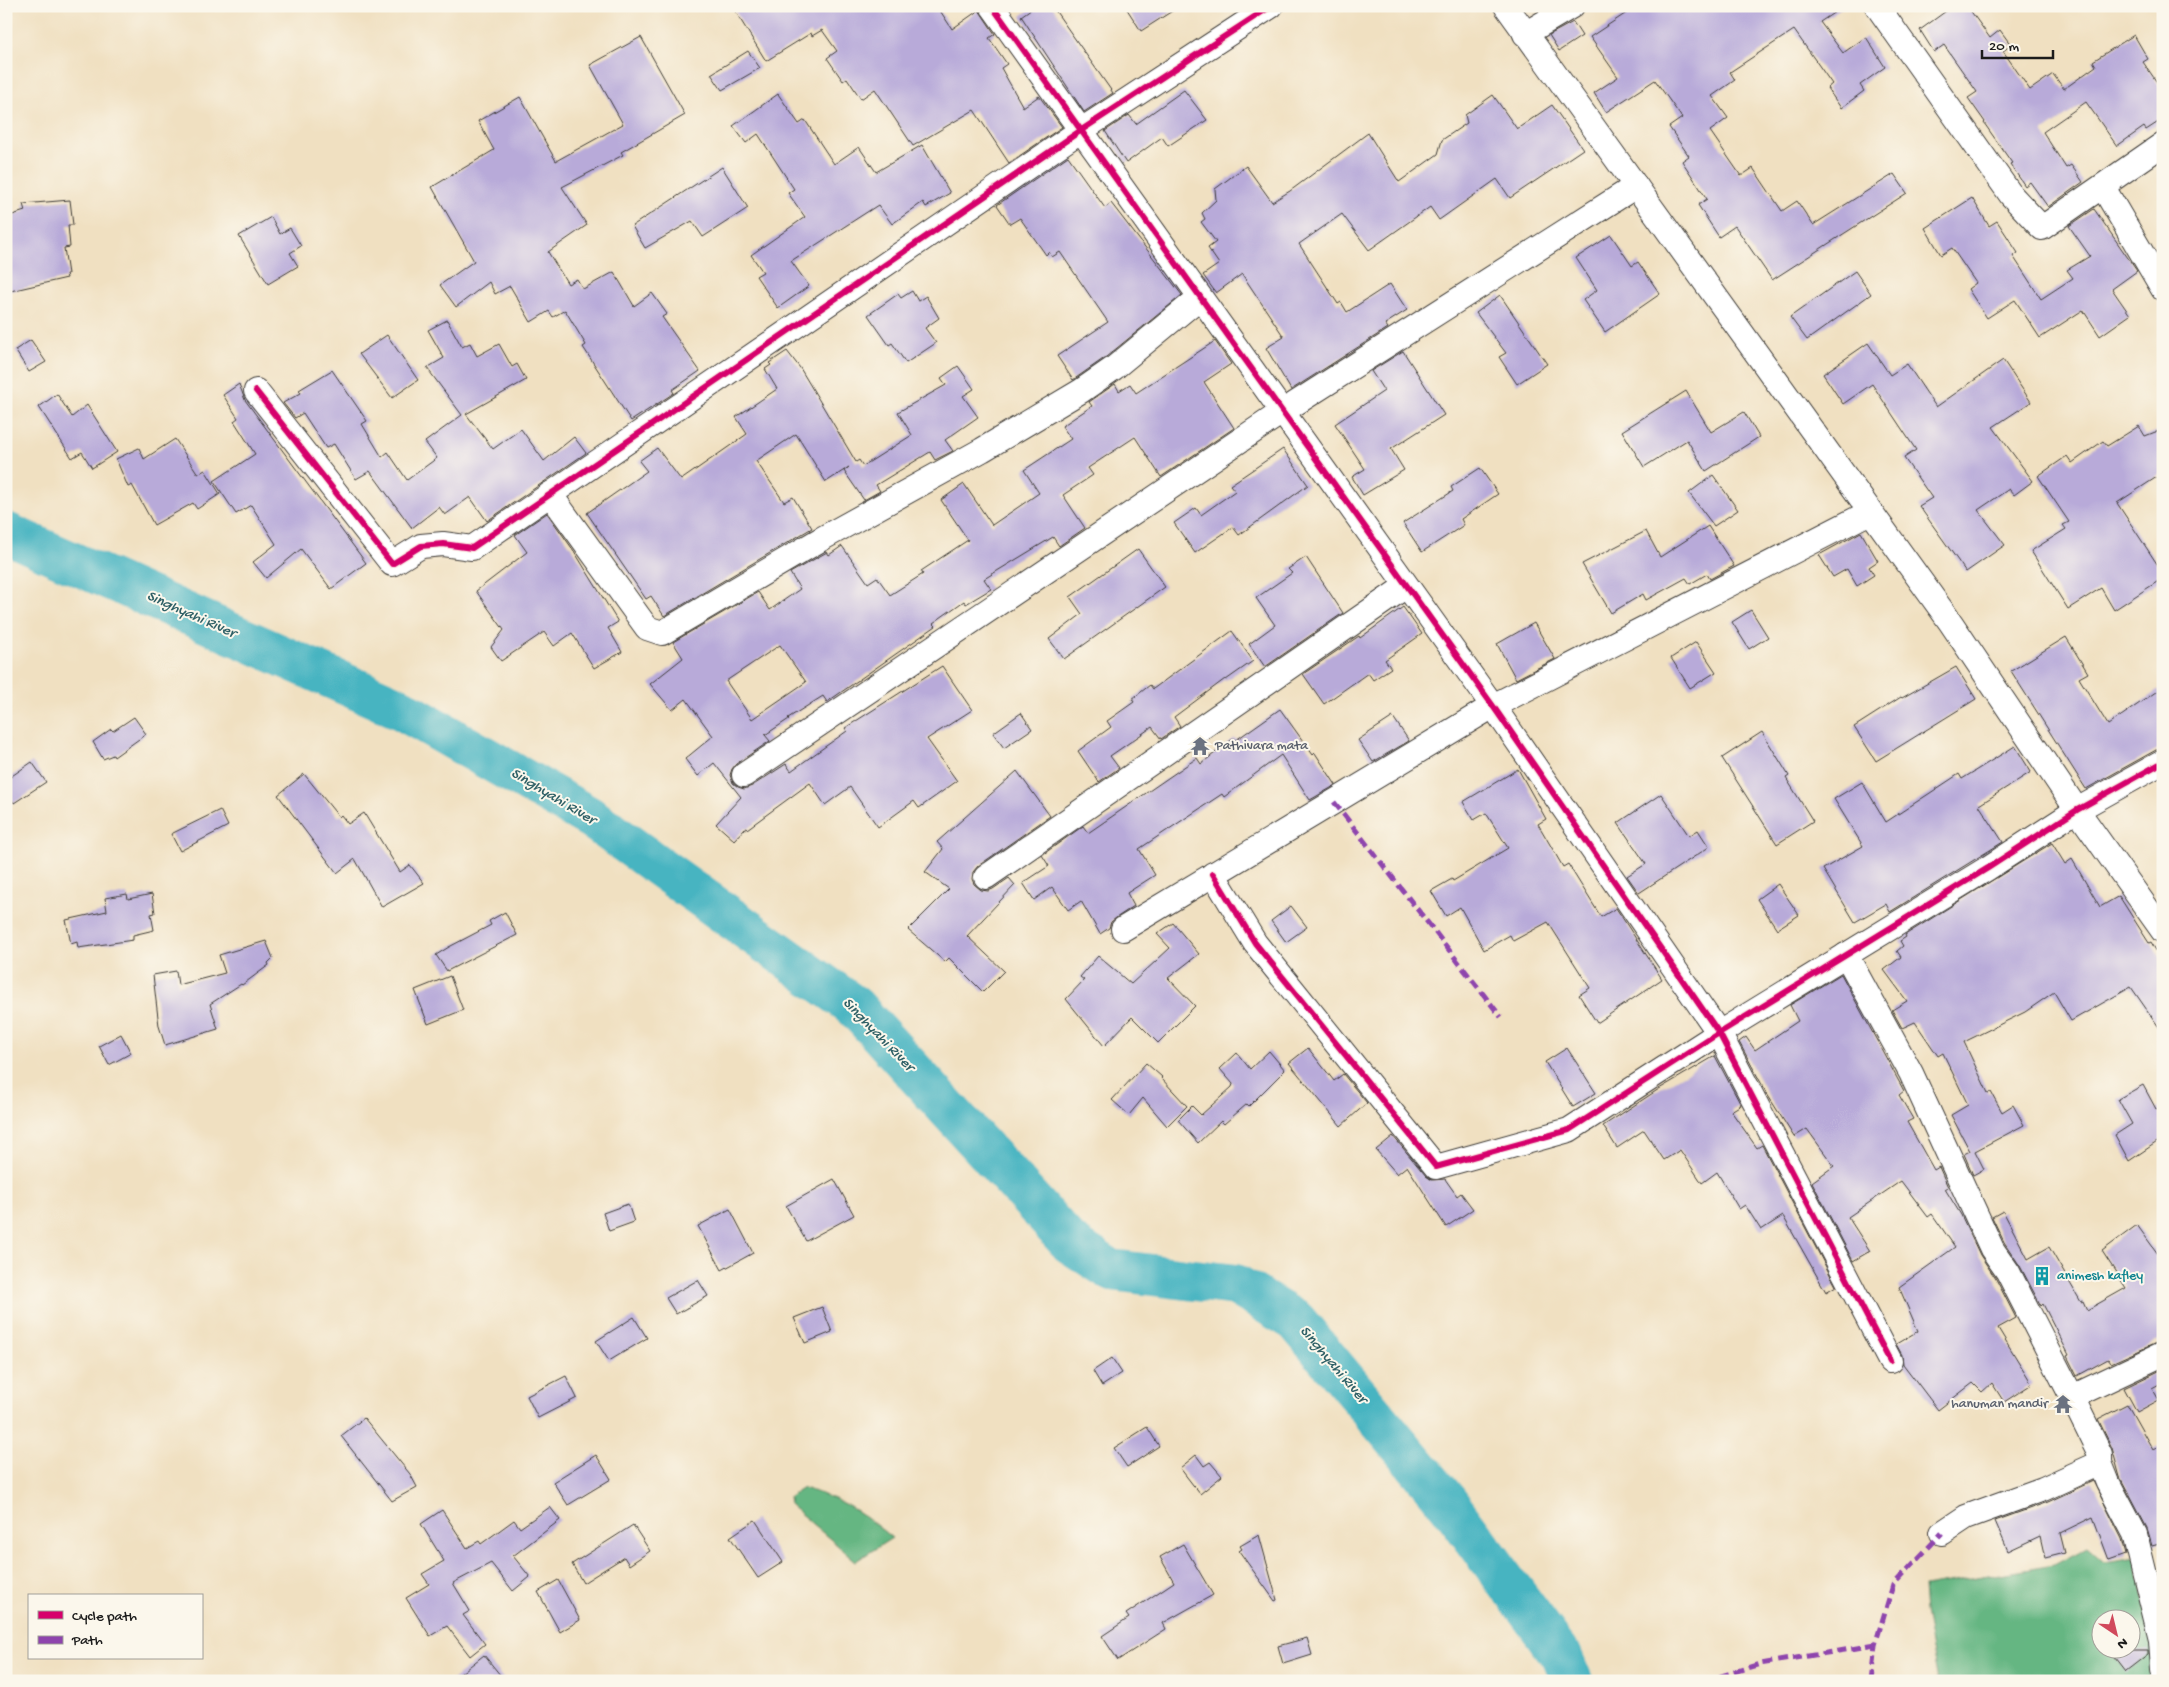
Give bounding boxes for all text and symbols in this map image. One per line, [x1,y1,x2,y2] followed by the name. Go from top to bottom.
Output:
[1982,28,2053,60] scale bar
[1989,38,2019,56] text: 20 m
[144,587,241,644] water label: Singhyahi River
[1189,735,1211,757] temple icon: Pathivara mata
[1214,738,1309,755] place label: Pathivara mata
[508,765,601,831] water label: Singhyahi River
[838,994,919,1077] water label: Singhyahi River
[2031,1265,2053,1287] building icon: animesh kafley
[2057,1268,2143,1285] place label: animesh kafley
[1295,1323,1372,1409] water label: Singhyahi River
[2052,1393,2074,1415] temple icon: hanuman mandir
[1951,1396,2049,1413] place label: hanuman mandir
[28,1594,202,1660] legend
[72,1608,137,1626] text: Cycle path
[2092,1610,2142,1660] north arrow
[71,1632,103,1650] text: Path
[2113,1633,2131,1652] text: N

